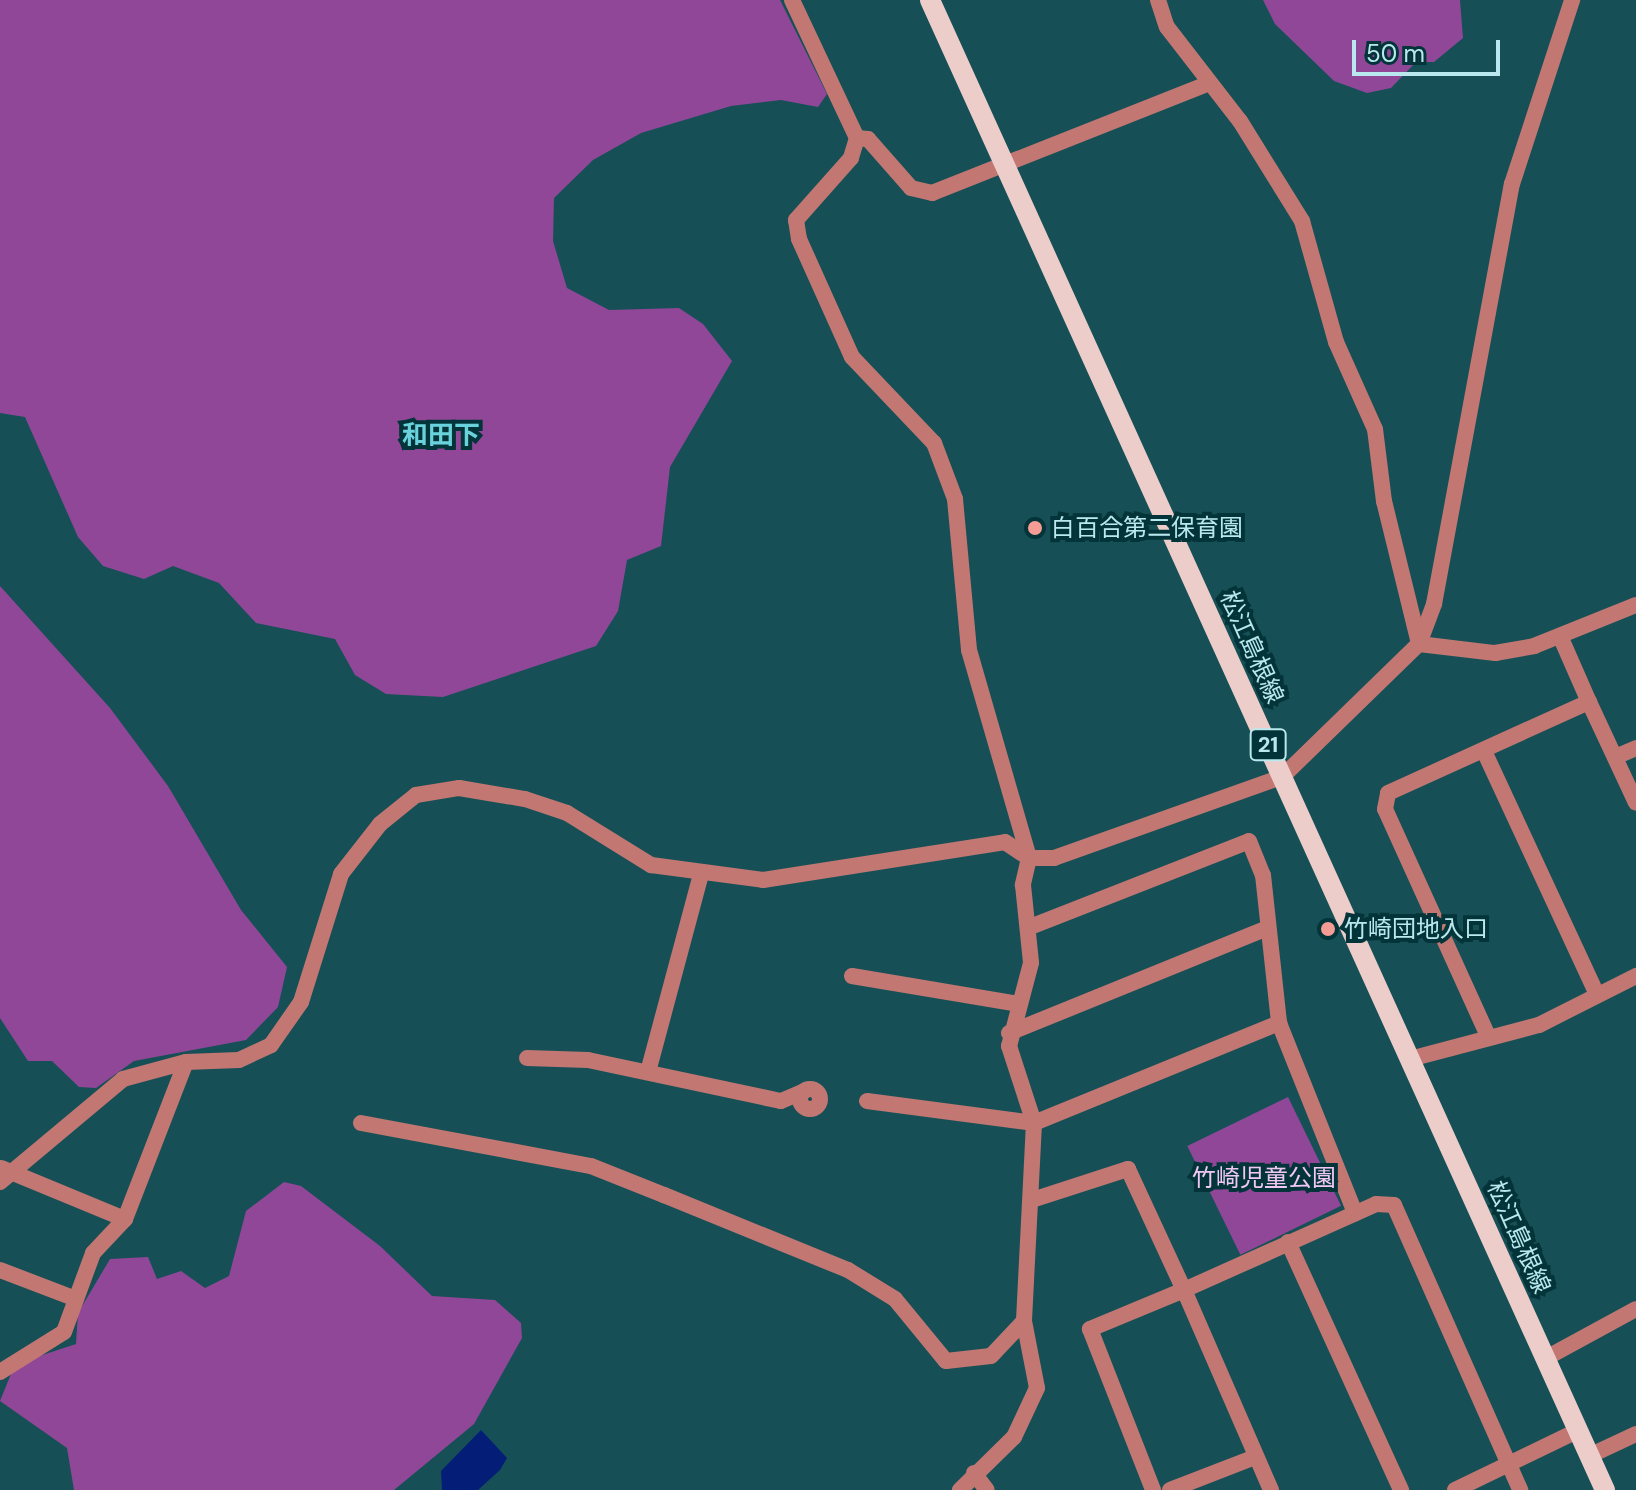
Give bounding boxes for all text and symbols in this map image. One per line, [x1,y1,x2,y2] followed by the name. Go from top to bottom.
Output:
[1356,24,1504,74] scale bar
[1366,38,1425,69] text: 50 m
[402,420,480,452] district label: 和田下
[1051,514,1243,542] place label: 白百合第二保育園
[1026,519,1044,537] marker: 白百合第二保育園
[1214,586,1290,708] street label: 松江島根線
[1248,727,1288,763] road number: 21
[1344,915,1488,943] place label: 竹崎団地入口
[1319,920,1337,938] marker: 竹崎団地入口
[1192,1164,1336,1192] park label: 竹崎児童公園
[1481,1176,1557,1298] street label: 松江島根線

